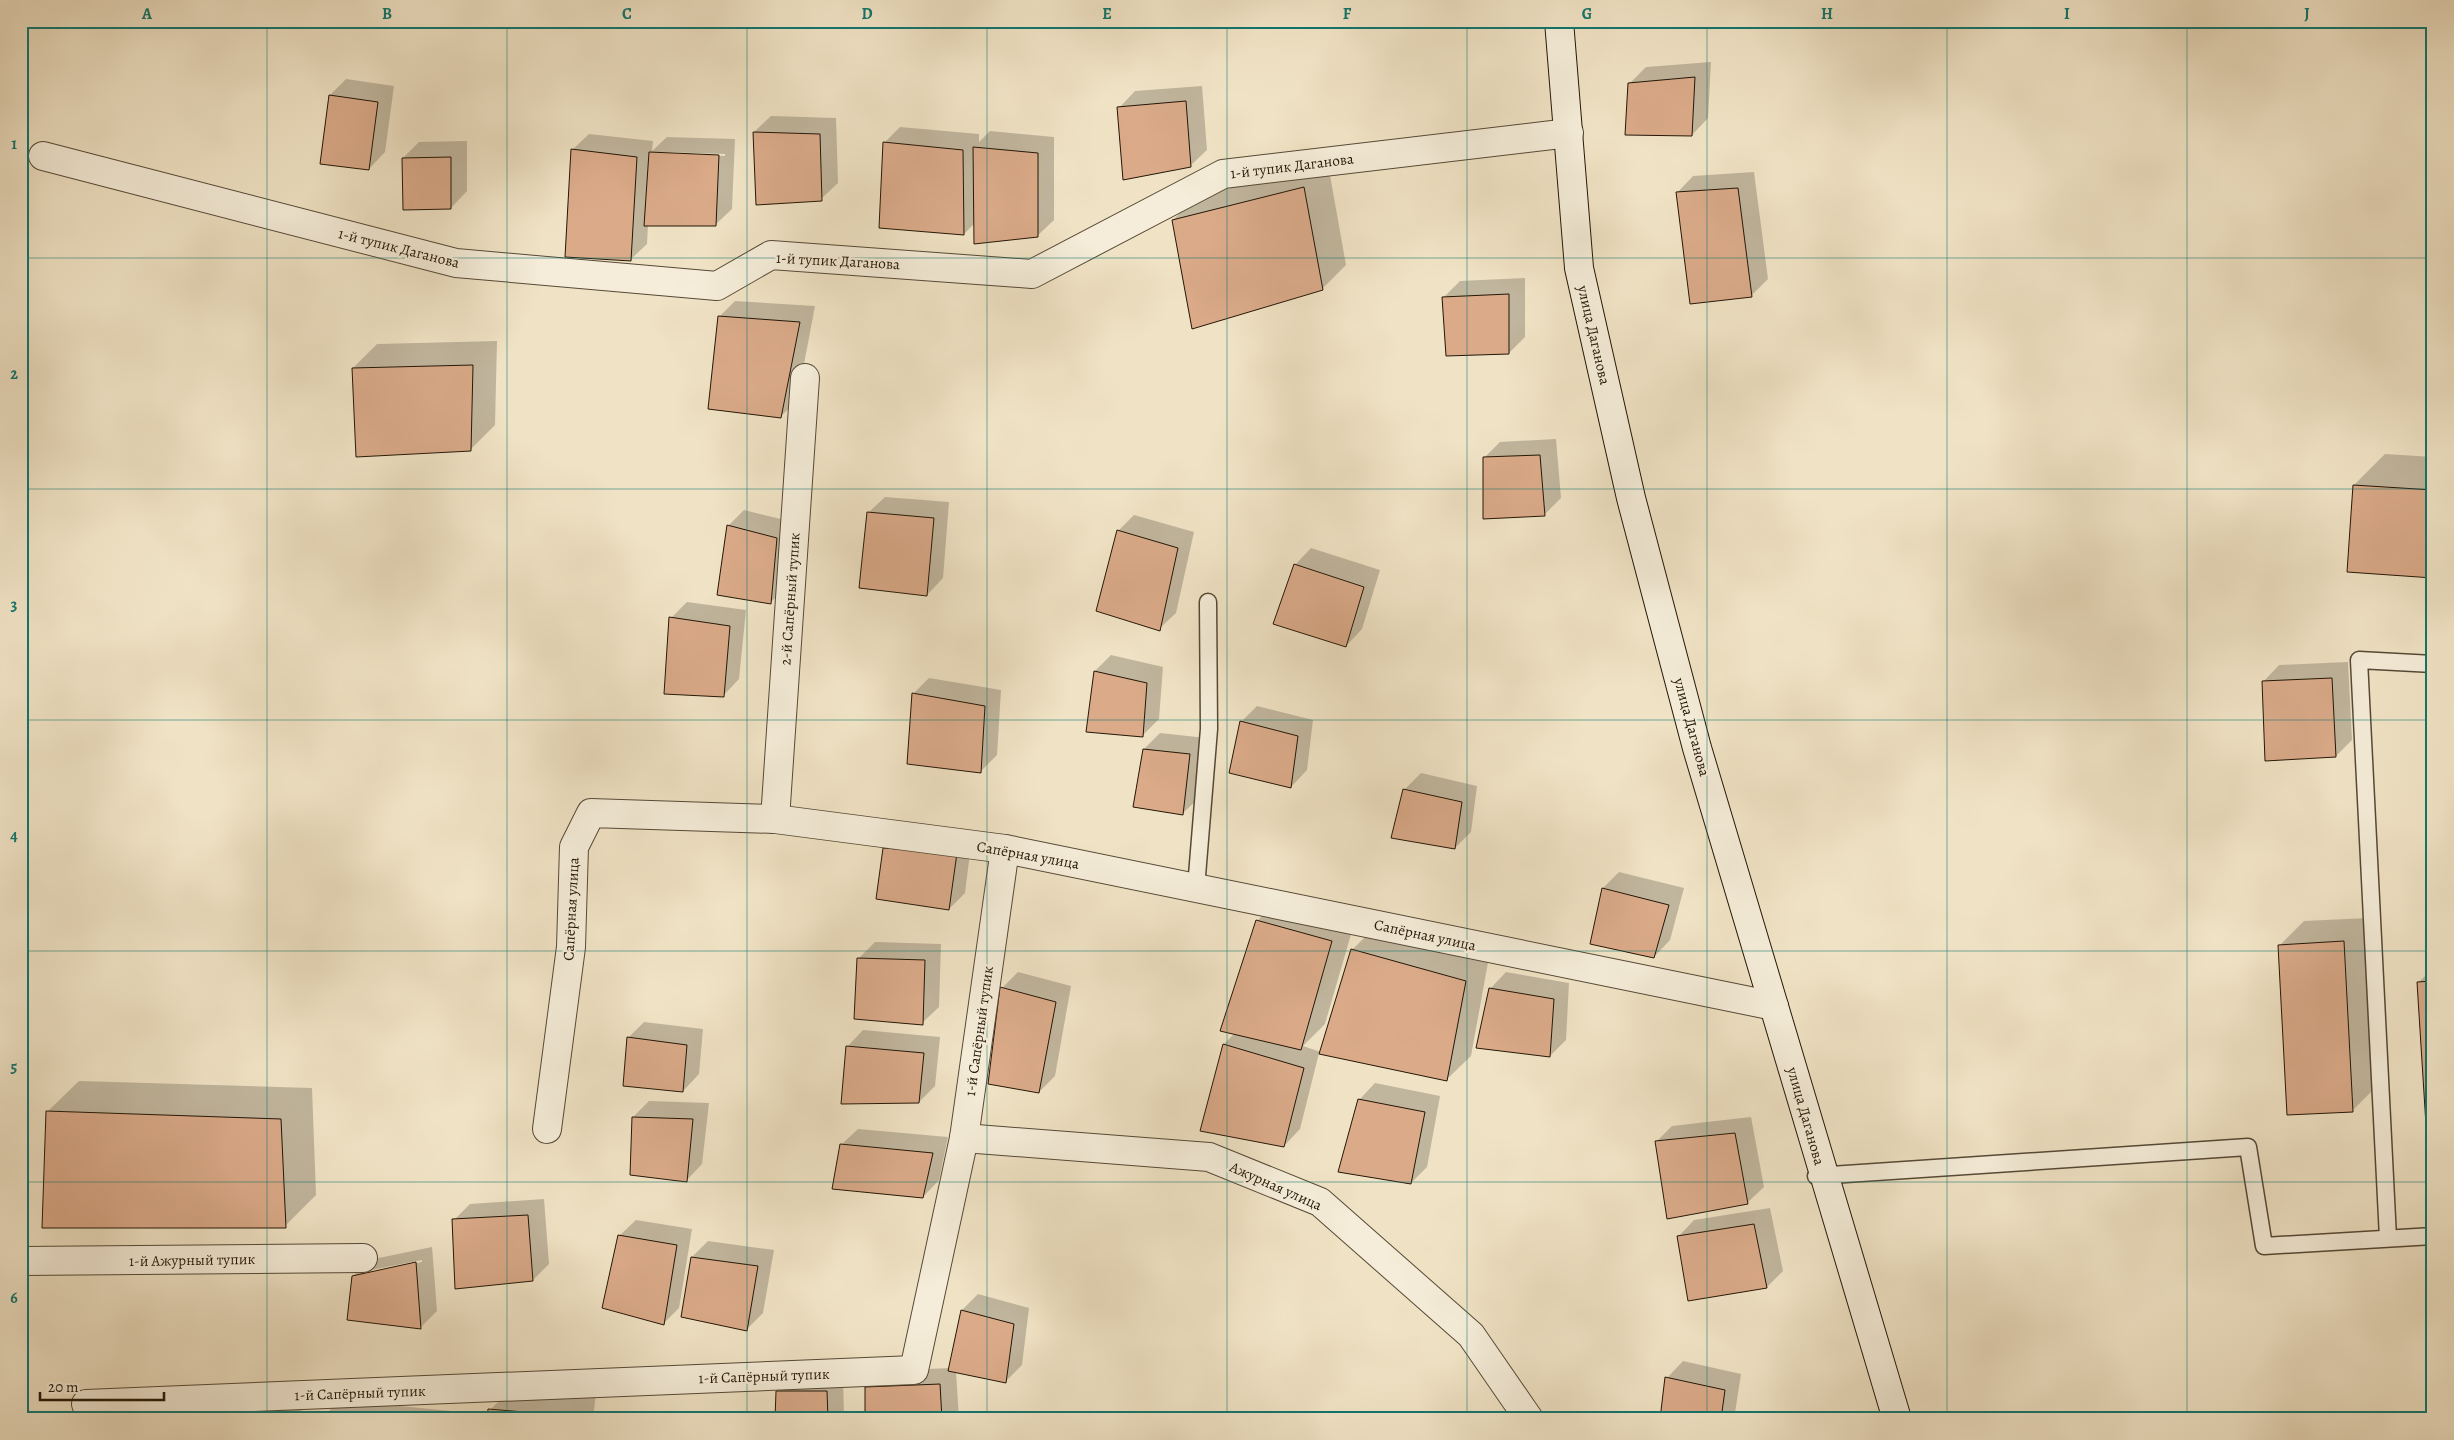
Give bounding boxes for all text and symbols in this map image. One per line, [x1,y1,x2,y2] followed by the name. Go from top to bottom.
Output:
[141,3,153,25] text: A
[382,3,392,25] text: B
[622,3,632,25] text: C
[861,3,873,25] text: D
[1102,3,1112,25] text: E
[1343,3,1352,25] text: F
[1582,3,1592,25] text: G
[1821,3,1833,25] text: H
[2064,3,2070,25] text: I
[2304,3,2310,25] text: J
[11,133,17,155] text: 1
[1229,149,1355,183] street label: 1-й тупик Даганова
[336,223,462,273] street label: 1-й тупик Даганова
[775,248,901,274] street label: 1-й тупик Даганова
[1573,282,1615,387] street label: улица Даганова
[10,363,18,385] text: 2
[775,532,805,666] street label: 2-й Сапёрный тупик
[11,594,18,616] text: 3
[1669,675,1715,779] street label: улица Даганова
[10,825,18,847] text: 4
[975,836,1081,874] street label: Сапёрная улица
[558,857,584,961] street label: Сапёрная улица
[1372,914,1478,956] street label: Сапёрная улица
[960,964,998,1097] street label: 1-й Сапёрный тупик
[11,1056,18,1078] text: 5
[1782,1064,1830,1168] street label: улица Даганова
[1226,1156,1325,1215] street label: Ажурная улица
[129,1249,256,1271] street label: 1-й Ажурный тупик
[10,1287,18,1309] text: 6
[698,1364,830,1388] street label: 1-й Сапёрный тупик
[40,1370,164,1402] scale bar
[48,1377,79,1397] text: 20 m
[294,1381,426,1405] street label: 1-й Сапёрный тупик

